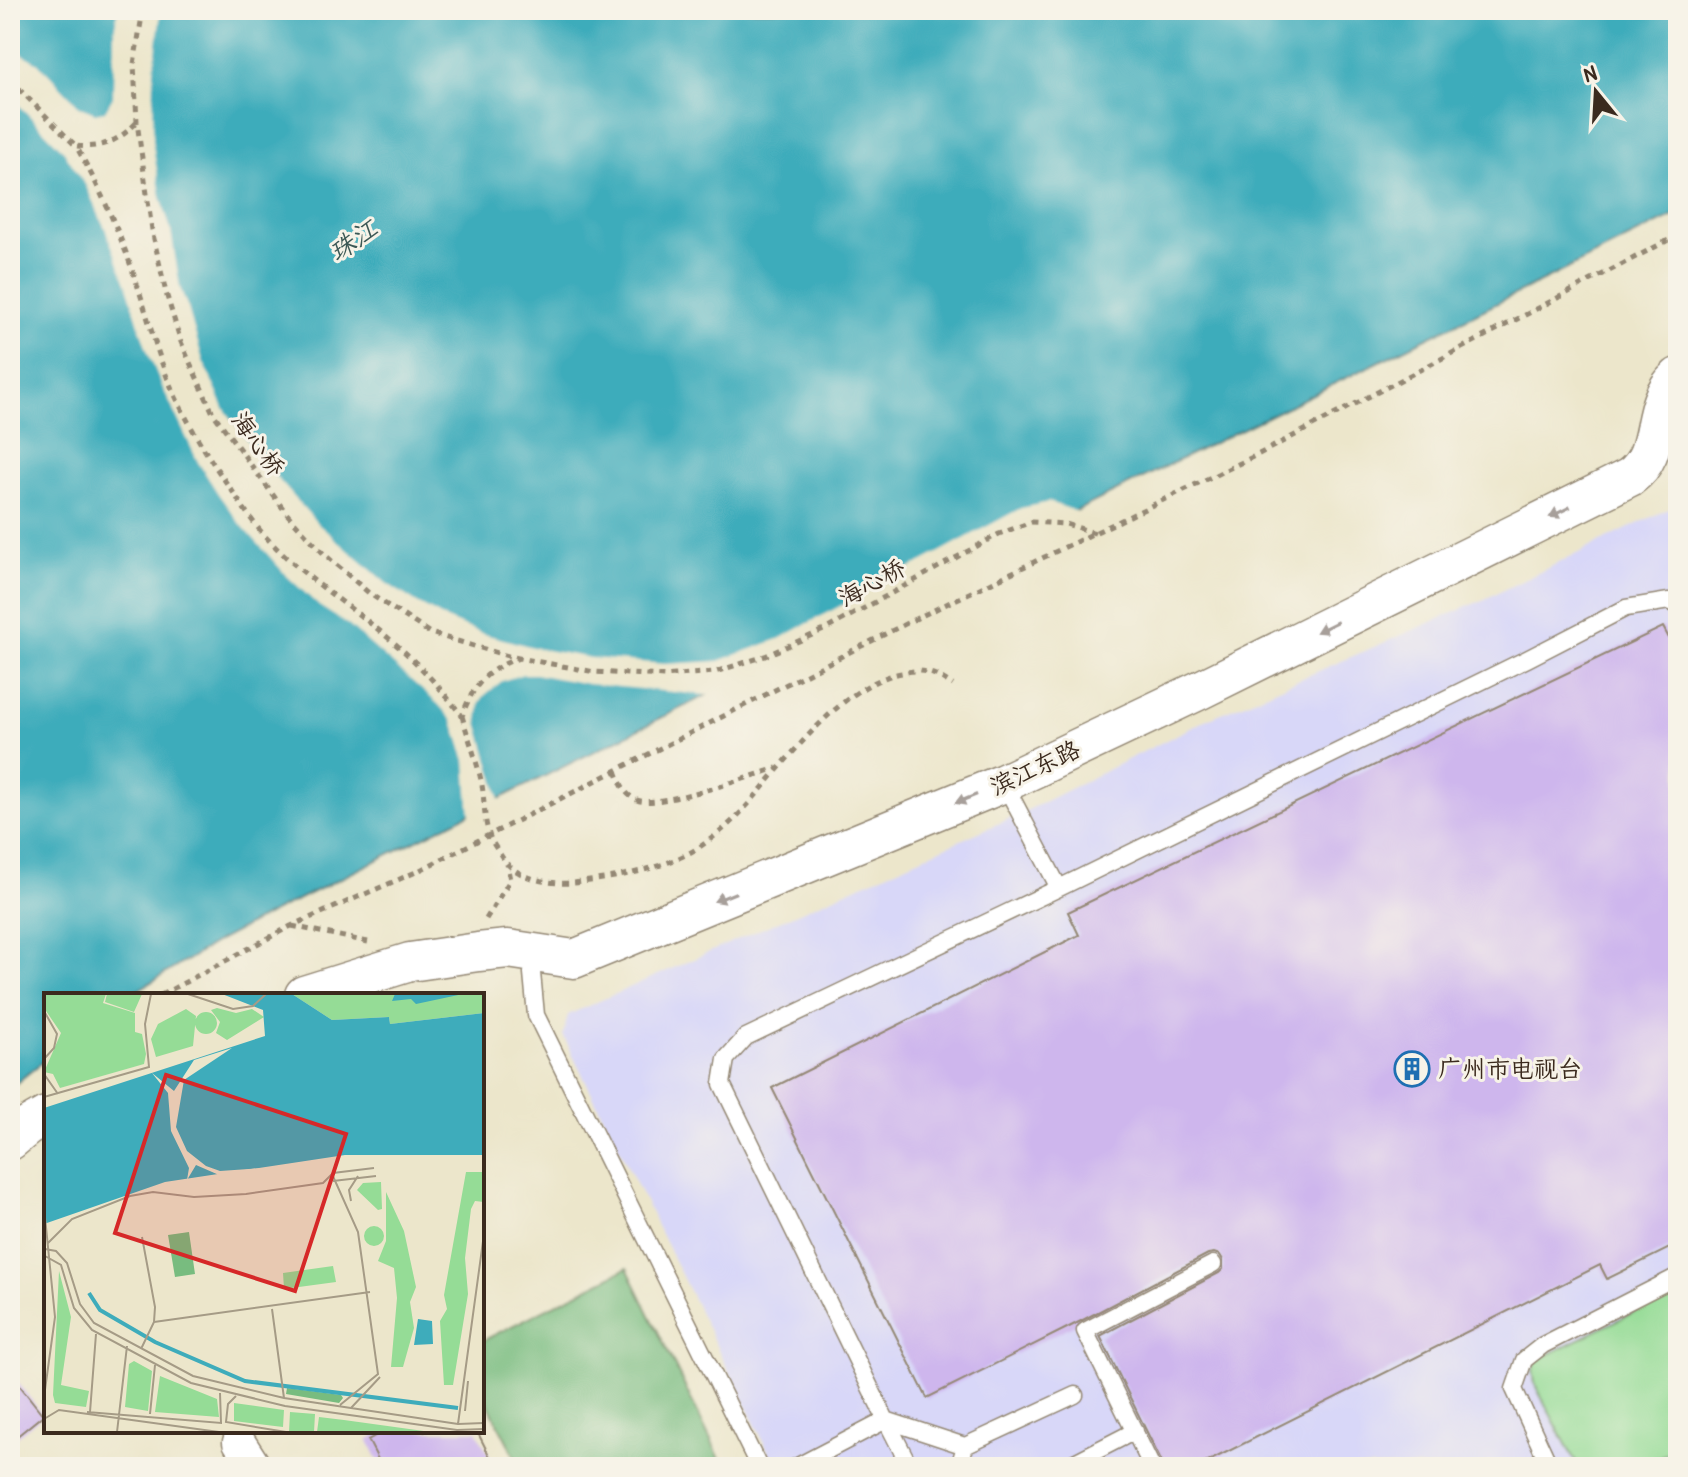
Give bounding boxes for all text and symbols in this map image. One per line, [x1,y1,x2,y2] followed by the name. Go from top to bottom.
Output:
[1556,52,1636,132] north arrow
[1580,57,1600,89] text: N
[321,210,385,269] water label: 珠江
[225,405,293,482] street label: 海心桥
[1548,505,1571,519] one-way arrow
[832,551,911,614] street label: 海心桥
[1315,621,1338,634] one-way arrow
[984,732,1085,802] street label: 滨江东路
[954,793,978,806] one-way arrow
[713,891,737,904] one-way arrow
[44,993,484,1433] inset map
[1393,1050,1431,1088] building icon: 广州市电视台
[1438,1052,1582,1084] place label: 广州市电视台

